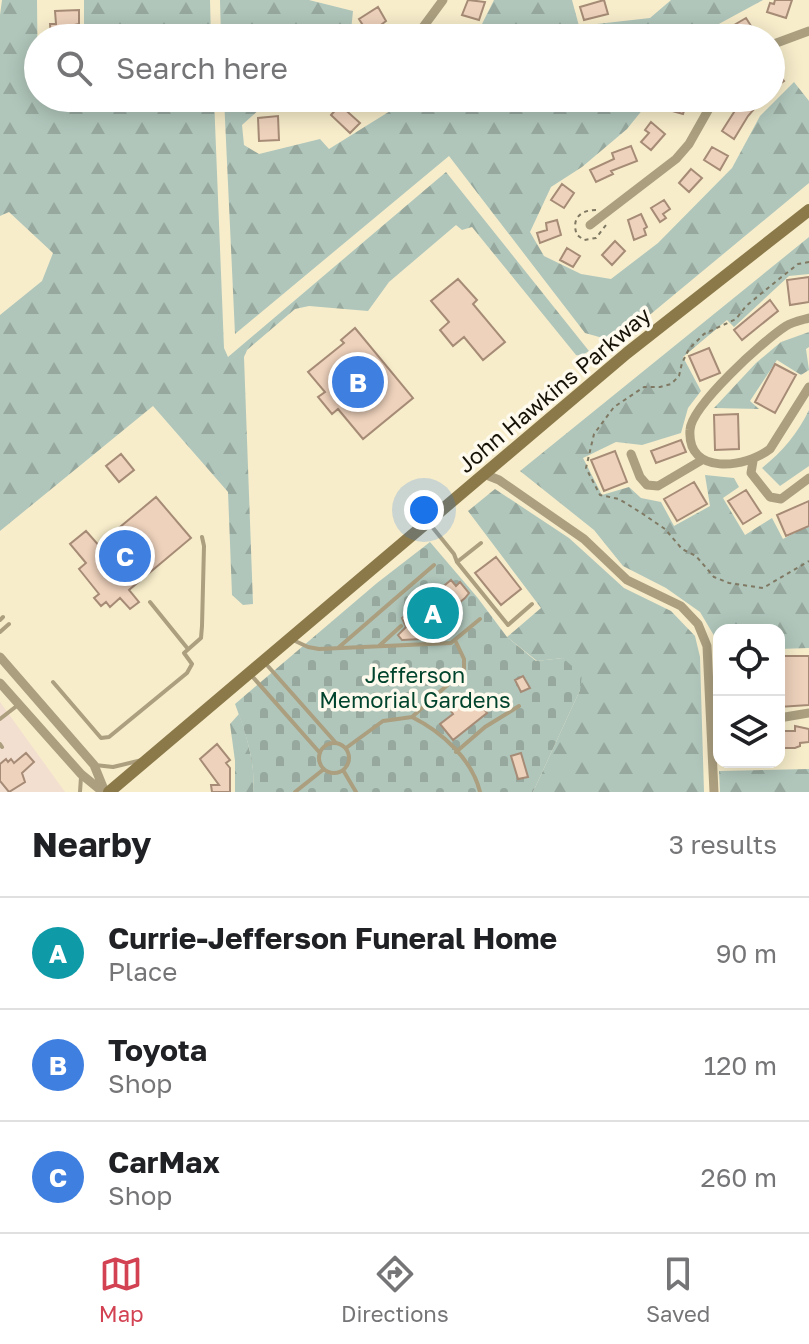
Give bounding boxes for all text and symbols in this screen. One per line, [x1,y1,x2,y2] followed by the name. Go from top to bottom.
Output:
[24,24,785,112] search box
[52,46,96,90] icon: search
[116,50,288,86] text: Search here
[452,301,656,478] street label: John Hawkins Parkway
[332,352,384,412] pin: B
[404,490,444,530] your location
[99,526,151,586] pin: C
[407,583,459,643] pin: A
[713,624,785,768] map controls
[713,624,785,696] button: locate
[319,661,511,713] park label: Jefferson Memorial Gardens
[713,696,785,768] button: layers
[32,824,152,864] text: Nearby
[669,829,777,860] text: 3 results
[108,920,557,956] text: Currie-Jefferson Funeral Home
[49,938,67,969] text: A
[716,938,777,969] text: 90 m
[108,956,177,987] text: Place
[108,1032,207,1068] text: Toyota
[49,1050,67,1081] text: B
[704,1050,777,1081] text: 120 m
[108,1068,172,1099] text: Shop
[108,1144,220,1180] text: CarMax
[49,1162,67,1193] text: C
[701,1162,777,1193] text: 260 m
[108,1180,172,1211] text: Shop
[99,1252,144,1327] tab: Map
[341,1252,449,1327] tab: Directions
[646,1252,710,1327] tab: Saved

